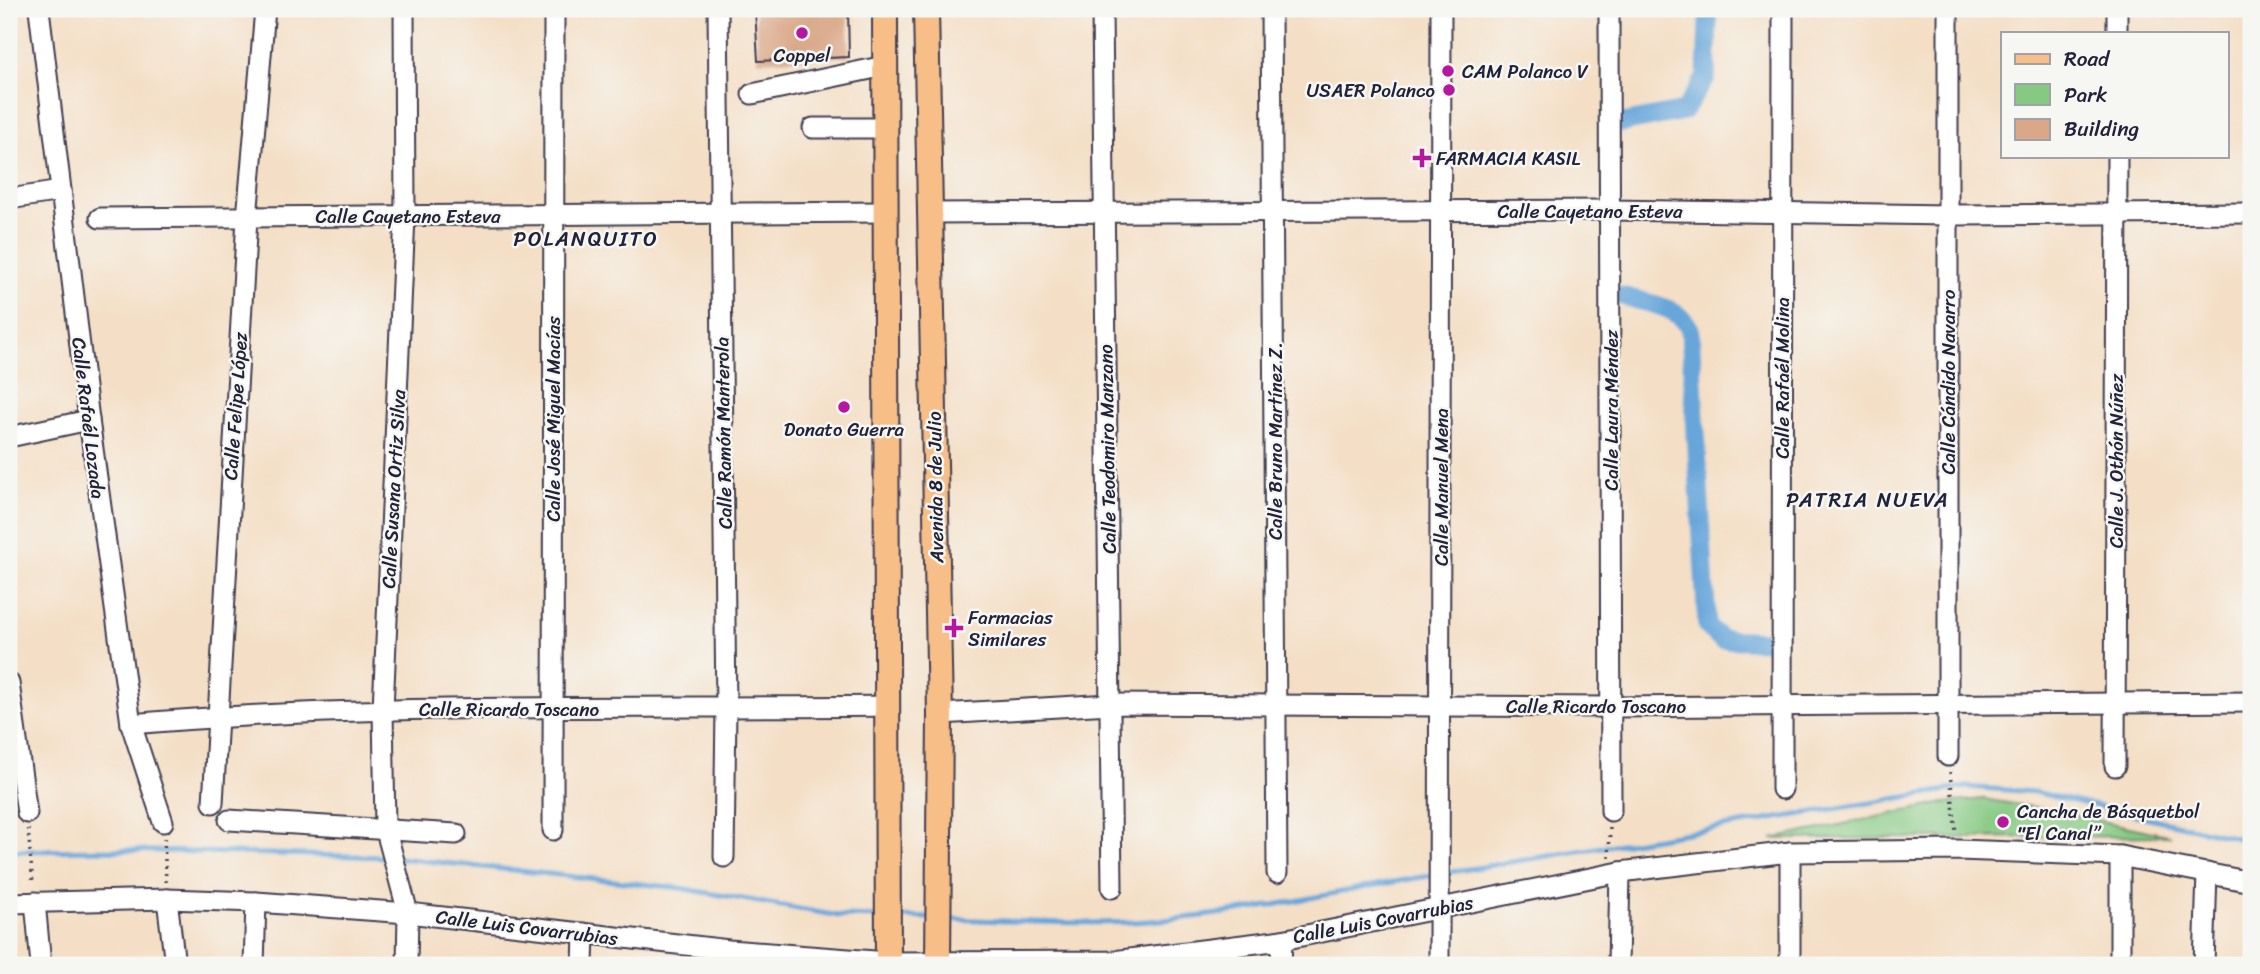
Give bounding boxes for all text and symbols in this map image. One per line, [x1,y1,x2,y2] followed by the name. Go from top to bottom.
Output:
[794,25,810,41] marker: Coppel
[2001,32,2228,158] legend
[774,39,831,72] place label: Coppel
[2064,40,2111,78] text: Road
[1462,55,1589,88] place label: CAM Polanco V
[1440,63,1456,79] marker: CAM Polanco V
[1307,74,1435,107] place label: USAER Polanco
[2064,76,2107,114] text: Park
[1441,82,1457,98] marker: USAER Polanco
[2064,110,2140,148] text: Building
[1436,142,1581,175] place label: FARMACIA KASIL
[1414,150,1430,166] marker: FARMACIA KASIL
[1497,195,1683,228] street label: Calle Cayetano Esteva
[315,200,501,233] street label: Calle Cayetano Esteva
[513,220,659,258] district label: POLANQUITO
[1932,289,1965,474] street label: Calle Cándido Navarro
[1766,297,1799,459] street label: Calle Rafaél Molina
[537,316,570,522] street label: Calle José Miguel Macías
[1595,328,1628,491] street label: Calle Laura Méndez
[214,330,257,481] street label: Calle Felipe López
[62,335,115,501] street label: Calle Rafaél Lozada
[705,336,742,529] street label: Calle Ramón Manterola
[1259,342,1292,540] street label: Calle Bruno Martínez Z.
[1089,343,1126,554] street label: Calle Teodomiro Manzano
[2100,373,2133,548] street label: Calle J. Othón Núñez
[372,388,415,589] street label: Calle Susana Ortiz Silva
[836,399,852,415] marker: Donato Guerra
[1425,408,1458,566] street label: Calle Manuel Mena
[918,411,953,564] street label: Avenida 8 de Julio
[784,413,905,446] place label: Donato Guerra
[1786,481,1950,519] district label: PATRIA NUEVA
[968,601,1053,656] place label: Farmacias Similares
[946,620,962,636] marker: Farmacias Similares
[1506,690,1686,723] street label: Calle Ricardo Toscano
[419,693,599,726] street label: Calle Ricardo Toscano
[2017,795,2200,850] place label: Cancha de Básquetbol "El Canal”
[1995,814,2011,830] marker: Cancha de Básquetbol "El Canal”
[1290,886,1476,953] street label: Calle Luis Covarrubias
[434,900,620,955] street label: Calle Luis Covarrubias

